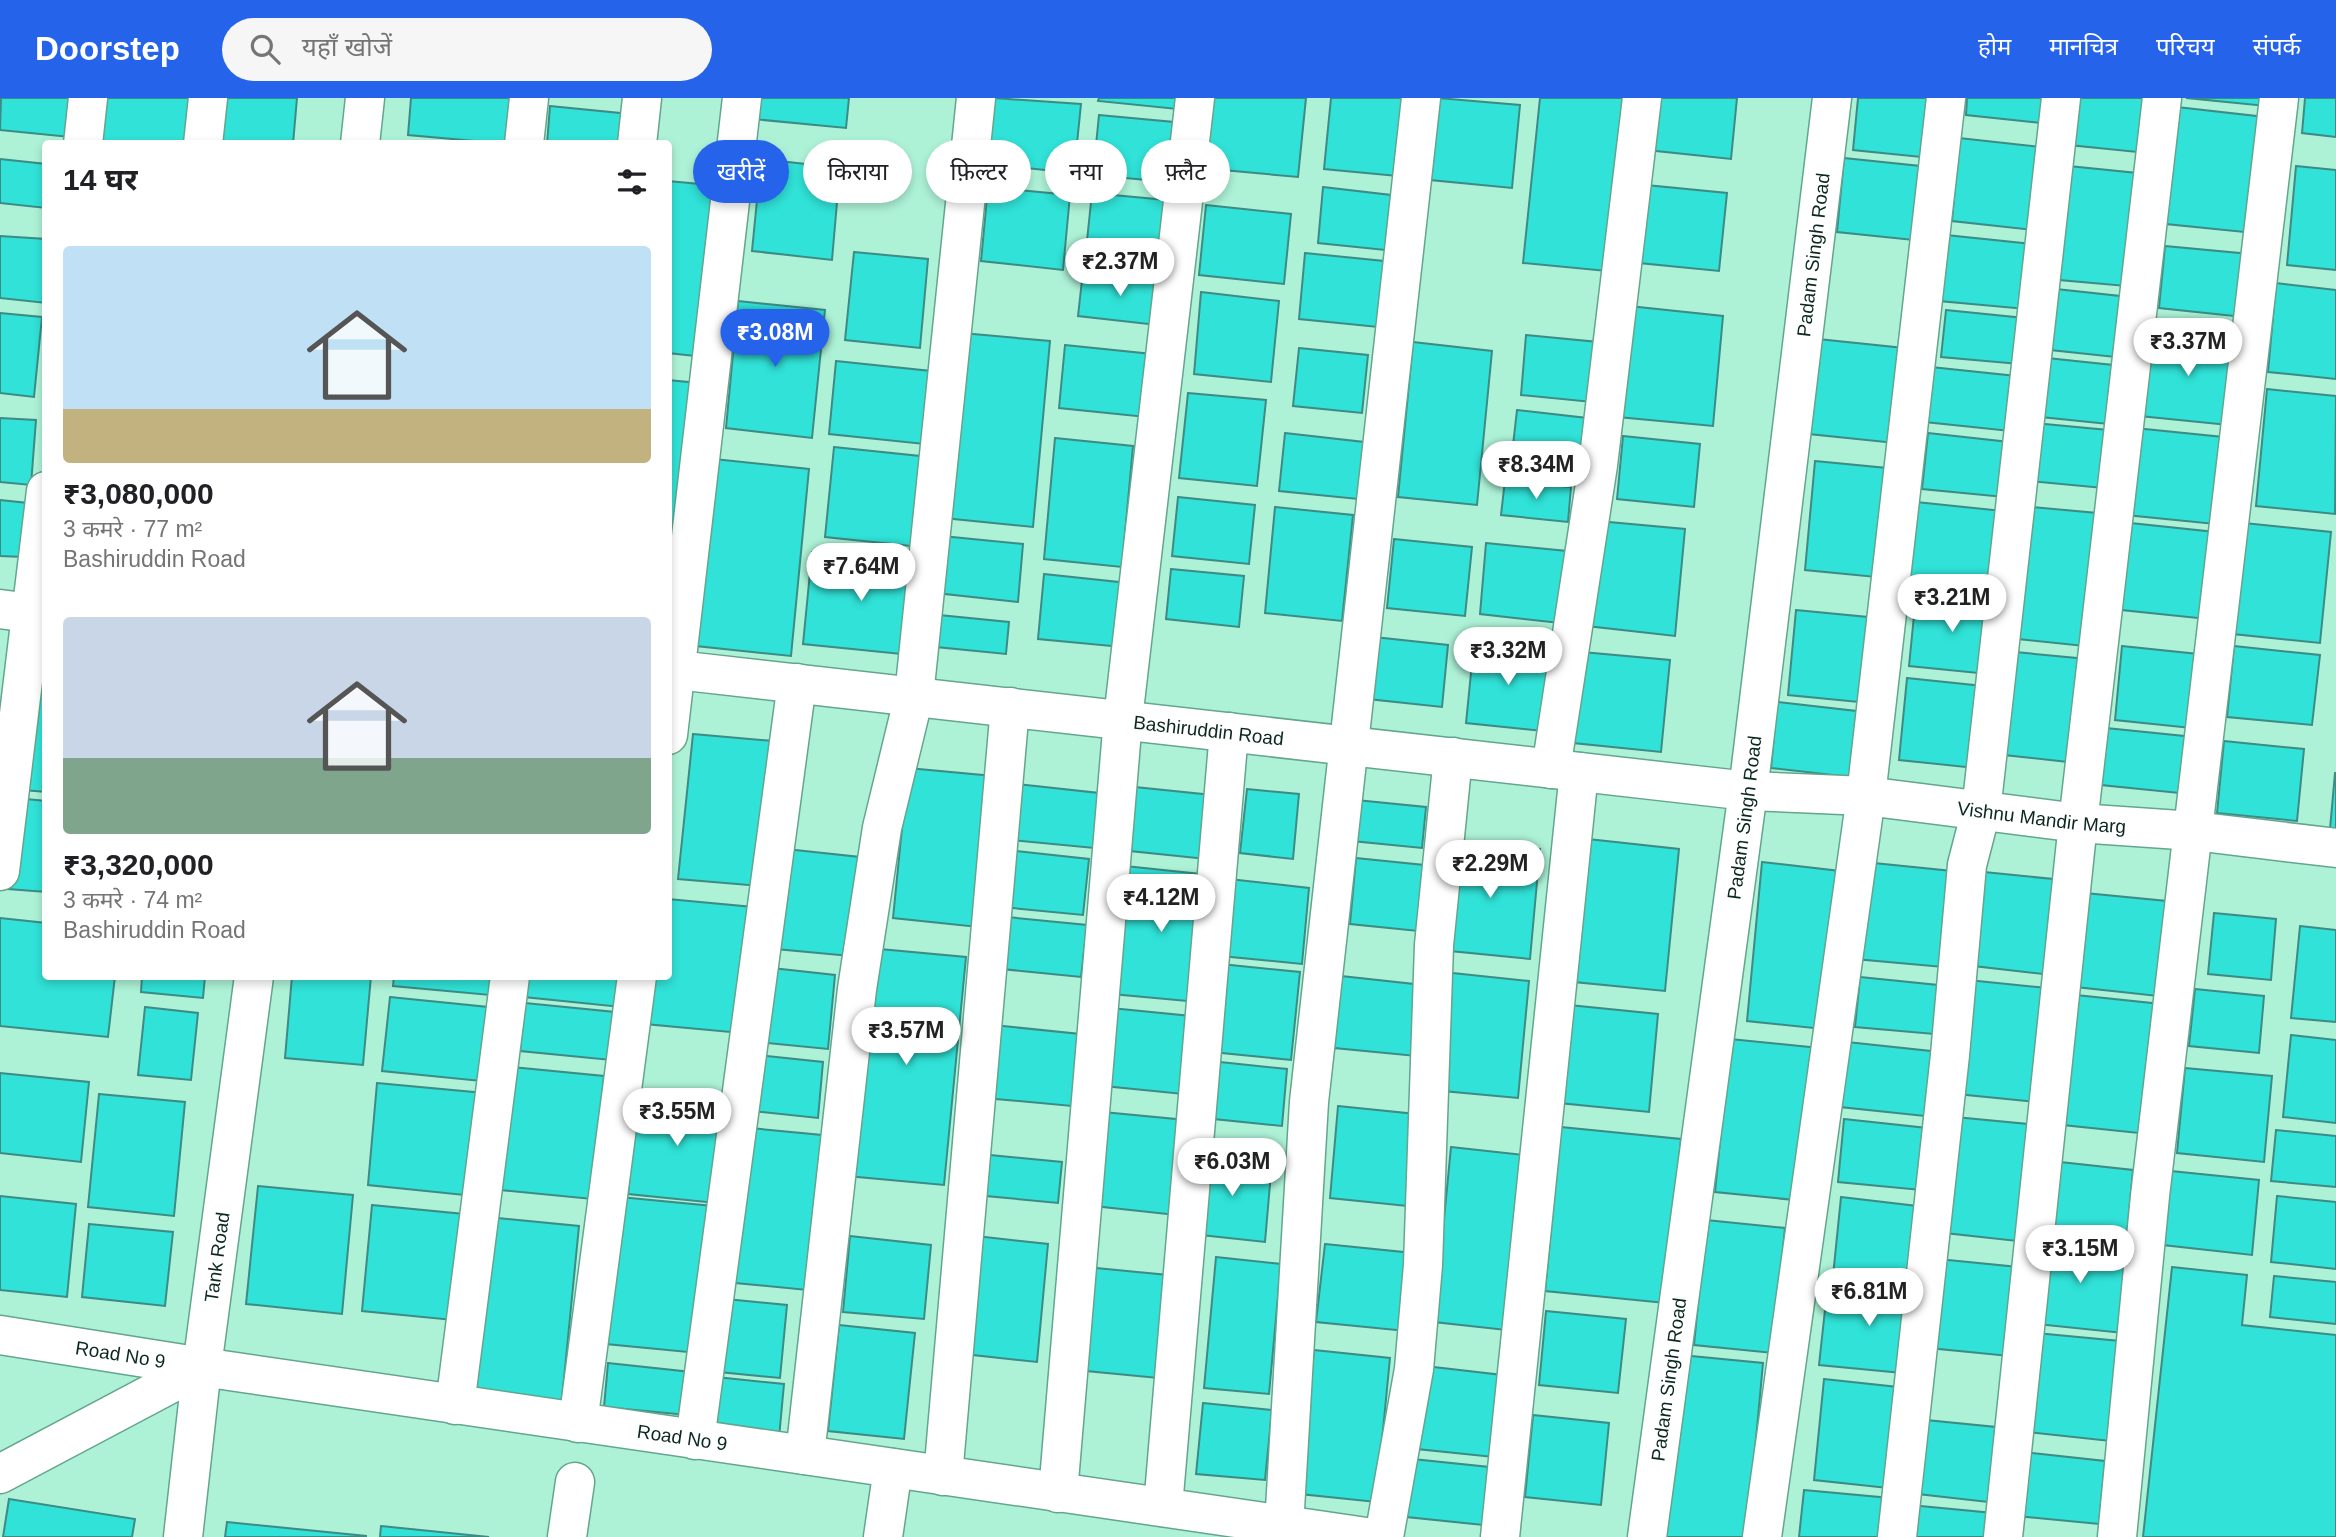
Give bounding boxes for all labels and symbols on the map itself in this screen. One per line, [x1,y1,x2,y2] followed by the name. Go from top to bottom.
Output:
[1793,172,1833,338] street label: Padam Singh Road
[1063,238,1177,298] pin: ₹2.37M
[718,310,832,369] pin: ₹3.08M
[2131,318,2245,378] pin: ₹3.37M
[1479,442,1593,501] pin: ₹8.34M
[804,544,918,603] pin: ₹7.64M
[1895,574,2009,634] pin: ₹3.21M
[1451,628,1565,687] pin: ₹3.32M
[1132,711,1285,749] street label: Bashiruddin Road
[1723,734,1765,901] street label: Padam Singh Road
[1956,797,2127,837] street label: Vishnu Mandir Marg
[1433,840,1547,900] pin: ₹2.29M
[1104,874,1218,934] pin: ₹4.12M
[849,1007,963,1067] pin: ₹3.57M
[620,1088,734,1148] pin: ₹3.55M
[1175,1138,1289,1198] pin: ₹6.03M
[200,1211,233,1303] street label: Tank Road
[2023,1226,2137,1285] pin: ₹3.15M
[1812,1268,1926,1328] pin: ₹6.81M
[1647,1296,1690,1463] street label: Padam Singh Road
[74,1337,167,1372] street label: Road No 9
[636,1420,729,1454] street label: Road No 9

